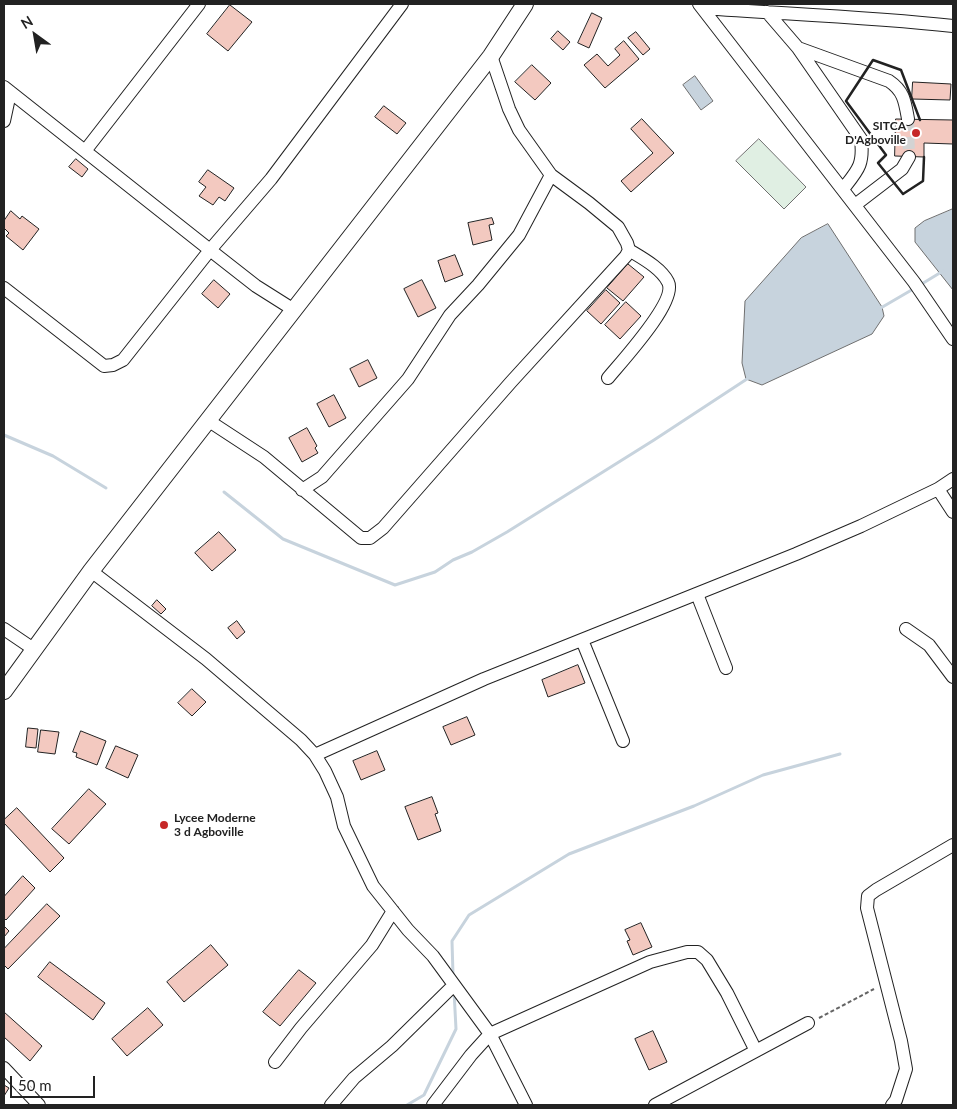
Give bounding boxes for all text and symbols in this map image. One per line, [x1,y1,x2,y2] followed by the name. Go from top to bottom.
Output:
[10,10,60,60] north arrow
[18,12,36,32] text: N
[845,119,906,147] place label: SITCA D'Agboville
[910,127,922,139] marker: SITCA D'Agboville
[174,811,256,839] place label: Lycee Moderne 3 d Agboville
[158,819,170,831] marker: Lycee Moderne 3 d Agboville
[12,1066,98,1098] scale bar
[18,1076,52,1094] text: 50 m

